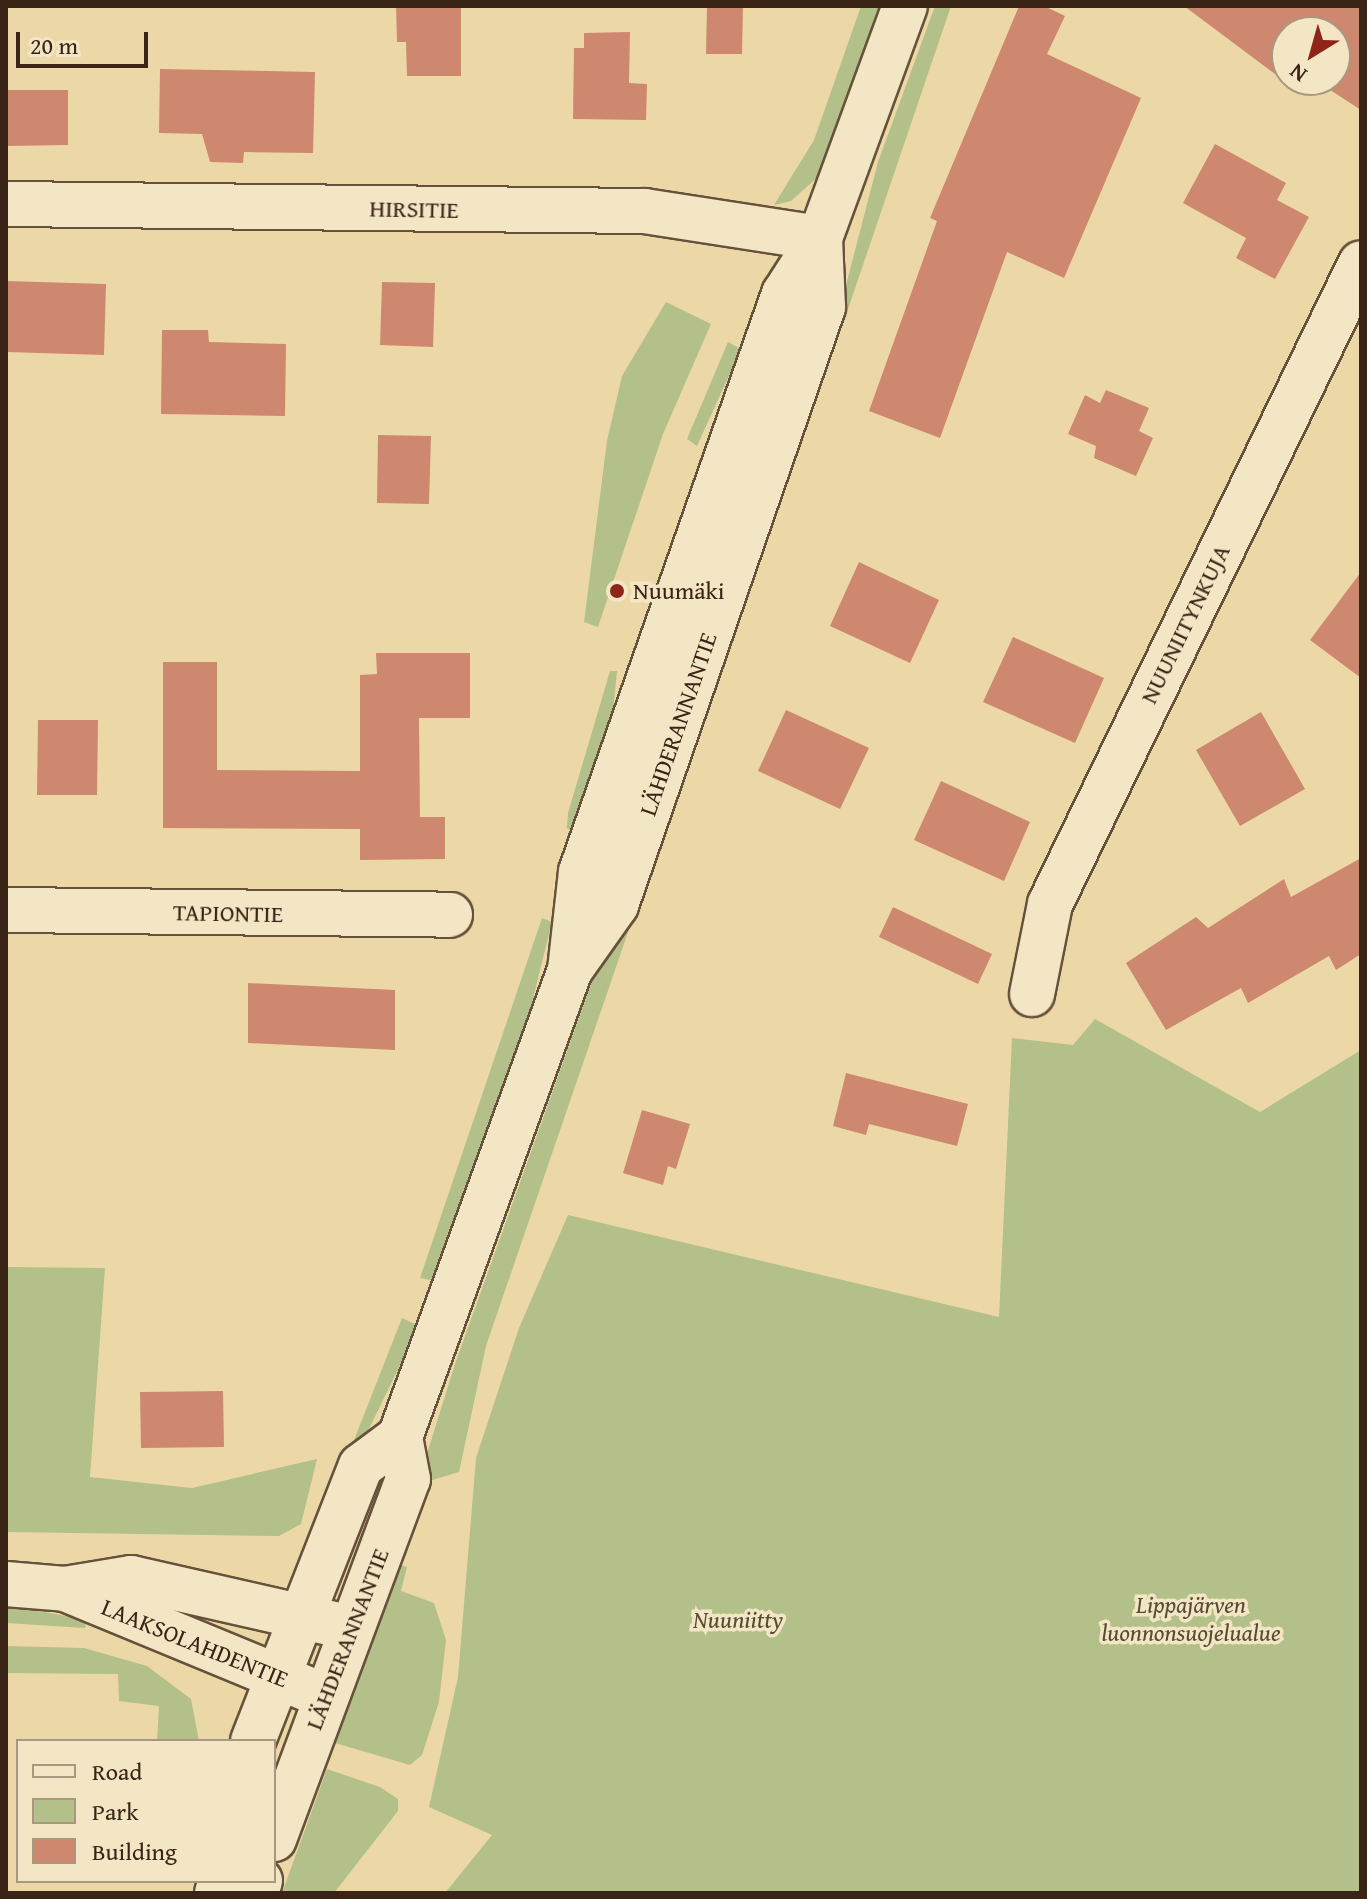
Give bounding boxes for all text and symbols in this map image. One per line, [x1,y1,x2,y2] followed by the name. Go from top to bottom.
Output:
[20,16,152,66] scale bar
[1271,16,1351,96] north arrow
[30,28,78,63] text: 20 m
[1282,56,1313,91] text: N
[369,194,459,224] street label: HIRSITIE
[1134,540,1236,708] street label: NUUNIITYNKUJA
[633,577,725,605] place label: Nuumäki
[608,582,626,600] marker: Nuumäki
[633,629,723,819] street label: LÄHDERANNANTIE
[173,898,283,928] street label: TAPIONTIE
[299,1544,395,1734] street label: LÄHDERANNANTIE
[1101,1591,1281,1647] park label: Lippajärven luonnonsuojelualue
[97,1592,293,1694] street label: LAAKSOLAHDENTIE
[693,1606,783,1634] park label: Nuuniitty
[16,1739,276,1883] legend
[92,1754,142,1789] text: Road
[92,1794,138,1829] text: Park
[92,1834,177,1869] text: Building

